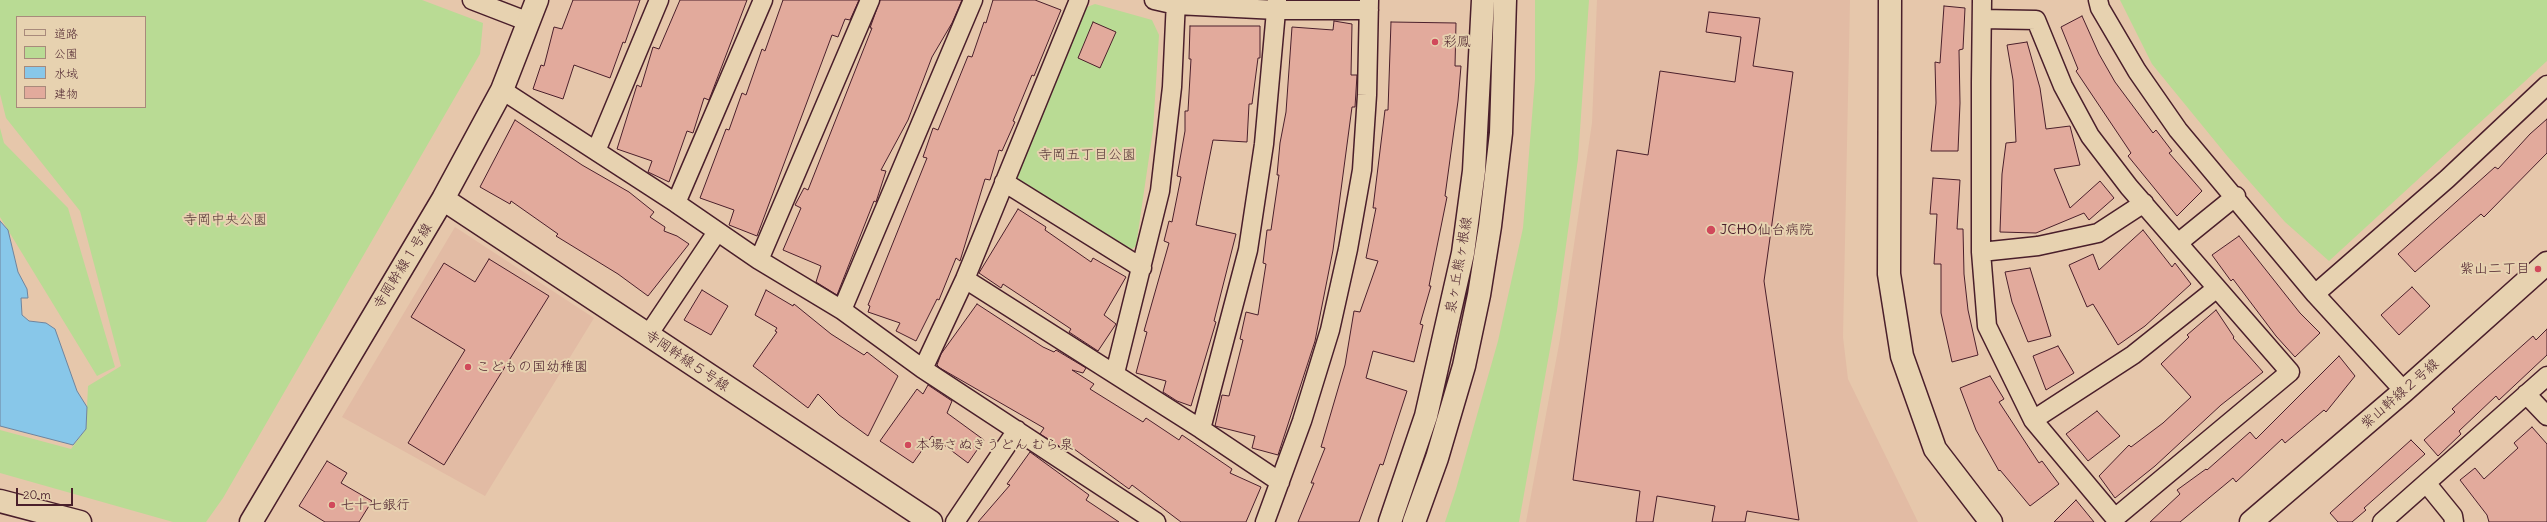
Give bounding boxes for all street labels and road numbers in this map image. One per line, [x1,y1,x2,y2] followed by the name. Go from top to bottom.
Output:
[1442,215,1476,315] street label: 泉ヶ丘熊ヶ根線
[370,220,436,312] street label: 寺岡幹線１号線
[642,327,732,395] street label: 寺岡幹線５号線
[2358,356,2442,432] street label: 紫山幹線２号線

